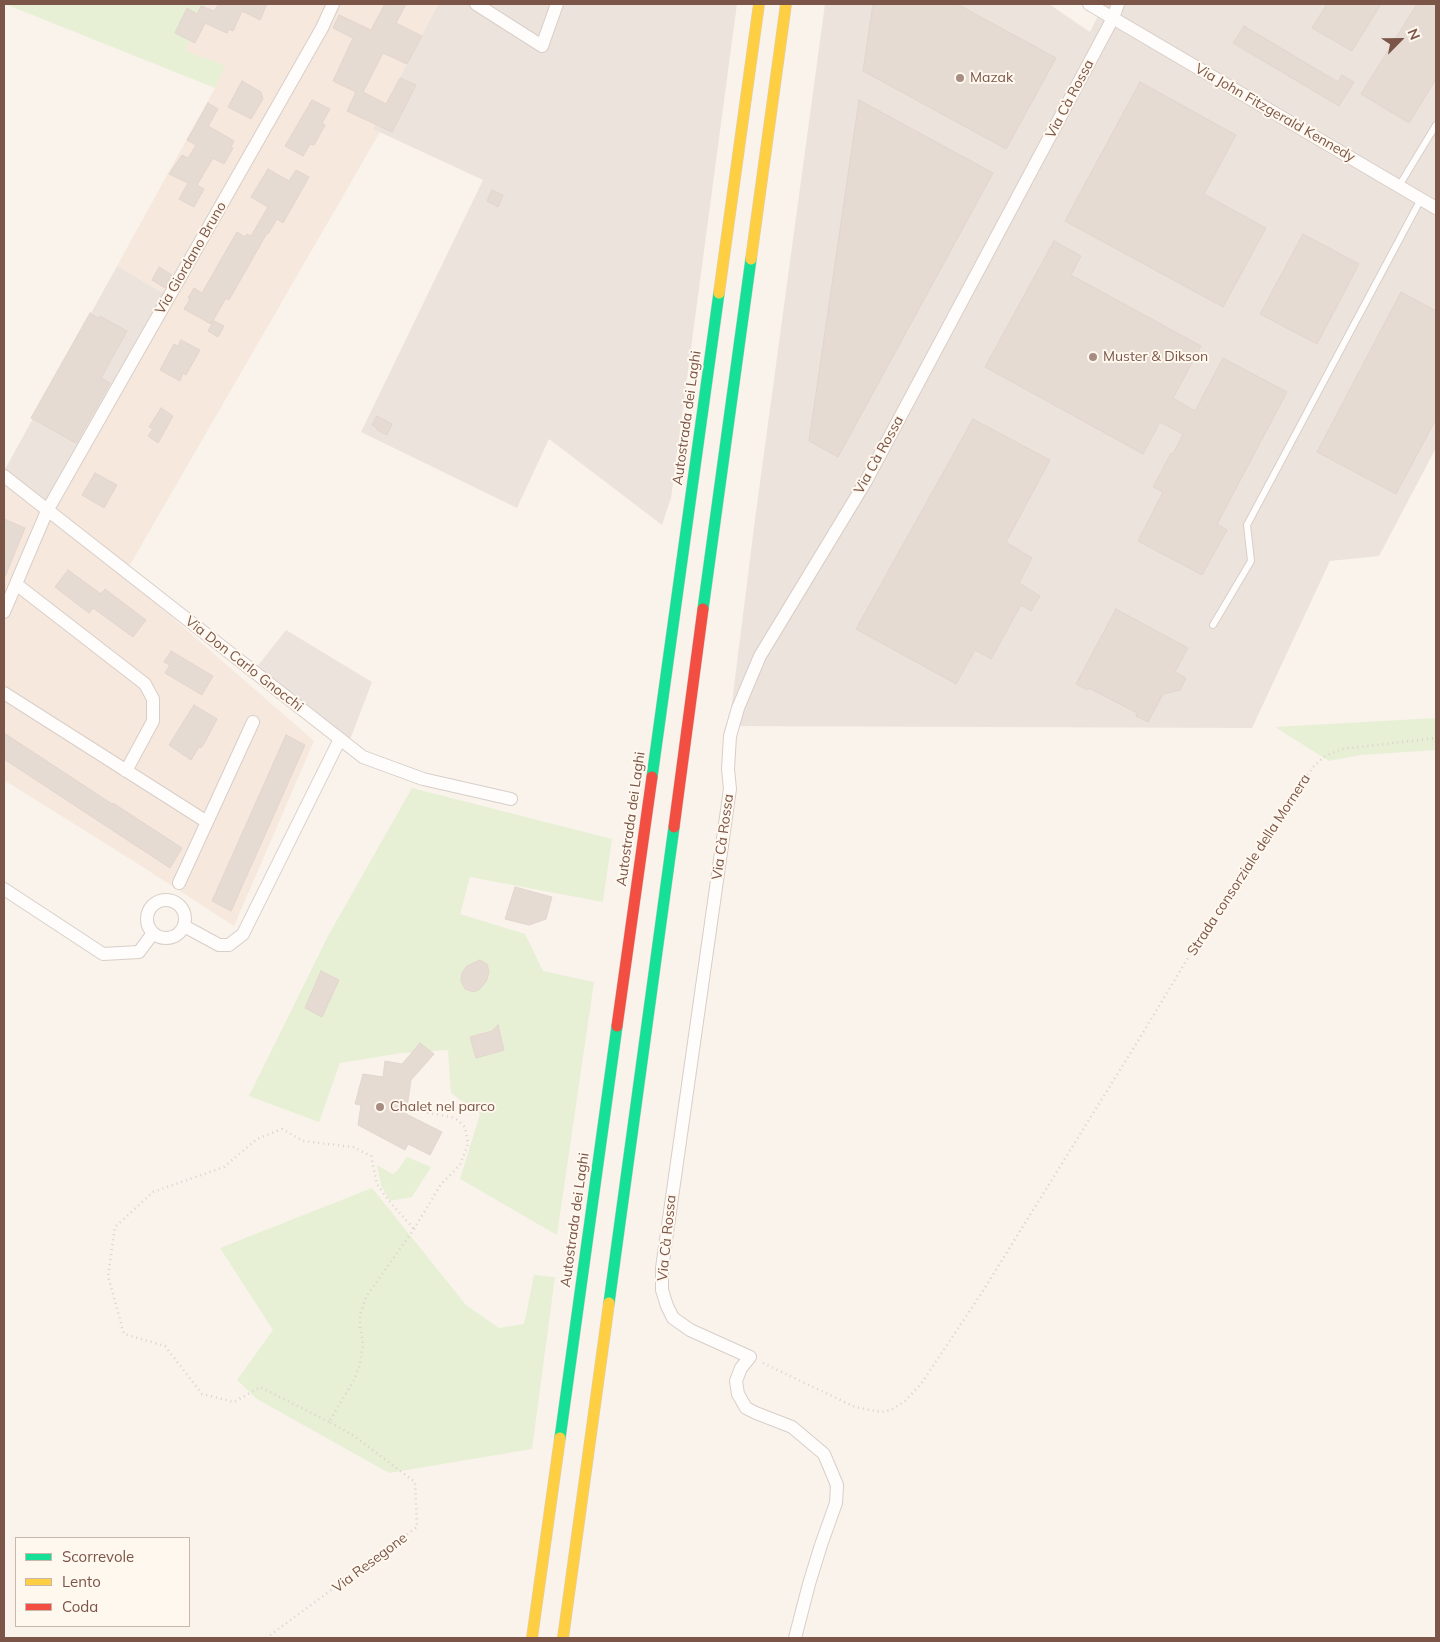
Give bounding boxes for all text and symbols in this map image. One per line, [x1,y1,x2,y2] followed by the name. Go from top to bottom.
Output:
[1375,15,1425,65] north arrow
[1403,26,1424,43] text: N
[1042,57,1098,141] street label: Via Cà Rossa
[1192,60,1358,166] street label: Via John Fitzgerald Kennedy
[970,70,1013,86] place label: Mazak
[954,72,966,84] marker: Mazak
[152,199,230,317] street label: Via Giordano Bruno
[1103,349,1208,365] place label: Muster & Dikson
[669,350,705,486] street label: Autostrada dei Laghi
[1087,351,1099,363] marker: Muster & Dikson
[851,413,907,497] street label: Via Cà Rossa
[182,613,306,715] street label: Via Don Carlo Gnocchi
[613,751,649,887] street label: Autostrada dei Laghi
[1184,771,1314,959] street label: Strada consorziale della Mornera
[709,793,737,881] street label: Via Cà Rossa
[390,1099,495,1115] place label: Chalet nel parco
[374,1101,386,1113] marker: Chalet nel parco
[557,1152,593,1288] street label: Autostrada dei Laghi
[654,1194,680,1282] street label: Via Cà Rossa
[329,1529,411,1597] street label: Via Resegone
[15,1537,190,1627] legend
[62,1547,134,1566] text: Scorrevole
[62,1572,101,1591] text: Lento
[62,1597,98,1616] text: Coda

